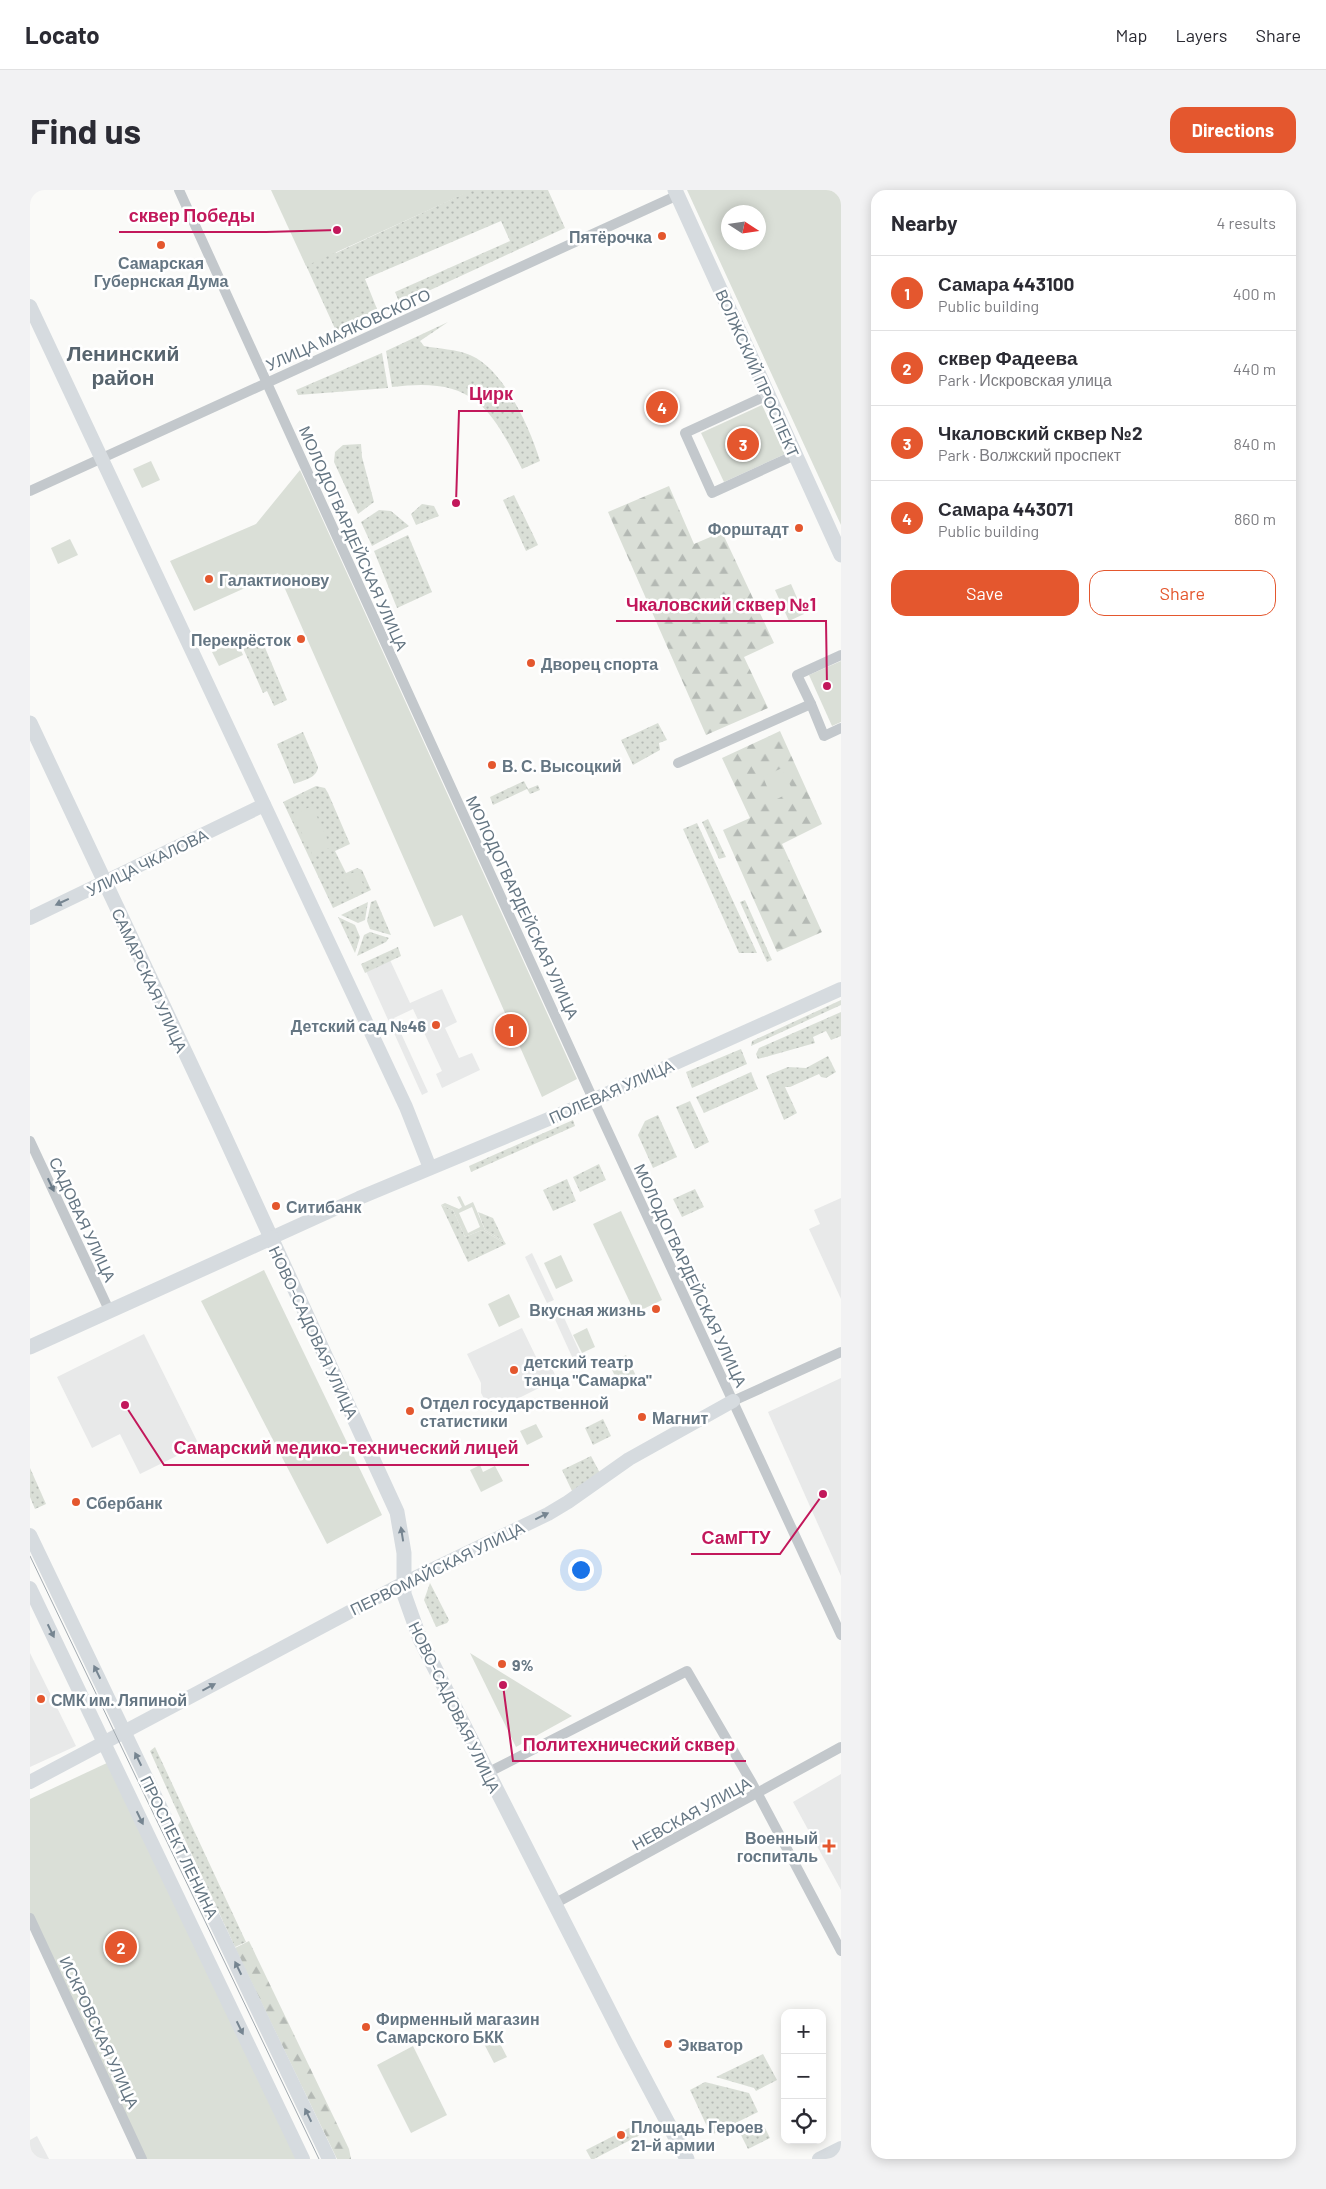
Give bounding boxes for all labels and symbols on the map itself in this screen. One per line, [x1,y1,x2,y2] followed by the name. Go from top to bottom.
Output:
[119,199,266,232] callout: сквер Победы
[129,204,255,226] text: сквер Победы
[721,205,766,250] north arrow
[569,227,652,246] place label: Пятёрочка
[656,230,668,242] marker: Пятёрочка
[155,239,167,251] marker: Самарская Губернская Дума
[94,253,228,290] place label: Самарская Губернская Дума
[263,284,433,374] street label: УЛИЦА МАЯКОВСКОГО
[712,286,804,460] street label: ВОЛЖСКИЙ ПРОСПЕКТ
[67,340,179,389] district label: Ленинский район
[459,378,523,411] callout: Цирк
[469,382,514,404] text: Цирк
[646,388,678,426] pin: 4
[296,423,412,654] street label: МОЛОДОГВАРДЕЙСКАЯ УЛИЦА
[727,425,759,463] pin: 3
[708,519,789,538] place label: Форштадт
[793,522,805,534] marker: Форштадт
[219,570,329,589] place label: Галактионову
[203,573,215,585] marker: Галактионову
[616,588,826,621] callout: Чкаловский сквер №1
[626,593,816,615] text: Чкаловский сквер №1
[191,630,292,649] place label: Перекрёсток
[295,633,307,645] marker: Перекрёсток
[541,654,658,673] place label: Дворец спорта
[525,657,537,669] marker: Дворец спорта
[502,756,622,775] place label: В. С. Высоцкий
[486,759,498,771] marker: В. С. Высоцкий
[463,792,583,1022] street label: МОЛОДОГВАРДЕЙСКАЯ УЛИЦА
[83,824,211,899] street label: УЛИЦА ЧКАЛОВА
[55,898,70,907] one-way arrow
[108,905,192,1055] street label: САМАРСКАЯ УЛИЦА
[495,1011,527,1049] pin: 1
[291,1016,426,1035] place label: Детский сад №46
[430,1019,442,1031] marker: Детский сад №46
[546,1055,677,1127] street label: ПОЛЕВАЯ УЛИЦА
[46,1154,120,1285] street label: САДОВАЯ УЛИЦА
[631,1160,751,1390] street label: МОЛОДОГВАРДЕЙСКАЯ УЛИЦА
[47,1178,55,1192] one-way arrow
[286,1197,363,1216] place label: Ситибанк
[270,1200,282,1212] marker: Ситибанк
[266,1243,363,1422] street label: НОВО-САДОВАЯ УЛИЦА
[529,1300,646,1319] place label: Вкусная жизнь
[650,1303,662,1315] marker: Вкусная жизнь
[524,1352,652,1389] place label: детский театр танца "Самарка"
[508,1364,520,1376] marker: детский театр танца "Самарка"
[420,1393,609,1430] place label: Отдел государственной статистики
[404,1405,416,1417] marker: Отдел государственной статистики
[652,1408,709,1427] place label: Магнит
[636,1411,648,1423] marker: Магнит
[164,1432,529,1465] callout: Самарский медико-технический лицей
[173,1436,519,1458] text: Самарский медико-технический лицей
[86,1493,163,1512] place label: Сбербанк
[70,1496,82,1508] marker: Сбербанк
[535,1512,550,1520] one-way arrow
[347,1517,527,1618] street label: ПЕРВОМАЙСКАЯ УЛИЦА
[691,1521,780,1554] callout: СамГТУ
[397,1526,405,1542] one-way arrow
[702,1526,771,1548] text: СамГТУ
[568,1557,594,1583] your location
[405,1618,505,1796] street label: НОВО-САДОВАЯ УЛИЦА
[47,1624,55,1639] one-way arrow
[512,1655,534,1674] place label: 9%
[496,1658,508,1670] marker: 9%
[92,1664,101,1679] one-way arrow
[201,1683,216,1691] one-way arrow
[51,1690,187,1709] place label: СМК им. Ляпиной
[35,1693,47,1705] marker: СМК им. Ляпиной
[513,1728,746,1761] callout: Политехнический сквер
[523,1733,735,1755] text: Политехнический сквер
[134,1752,142,1766] one-way arrow
[137,1772,223,1922] street label: ПРОСПЕКТ ЛЕНИНА
[628,1772,754,1854] street label: НЕВСКАЯ УЛИЦА
[136,1811,144,1825] one-way arrow
[737,1828,818,1865] place label: Военный госпиталь
[822,1839,836,1853] marker: Военный госпиталь
[105,1928,137,1966] pin: 2
[56,1953,144,2111] street label: ИСКРОВСКАЯ УЛИЦА
[234,1961,242,1976] one-way arrow
[376,2009,540,2046] place label: Фирменный магазин Самарского БКК
[236,2021,244,2035] one-way arrow
[360,2021,372,2033] marker: Фирменный магазин Самарского БКК
[678,2035,743,2054] place label: Экватор
[662,2038,674,2050] marker: Экватор
[304,2108,312,2122] one-way arrow
[631,2117,764,2154] place label: Площадь Героев 21-й армии
[615,2129,627,2141] marker: Площадь Героев 21-й армии

